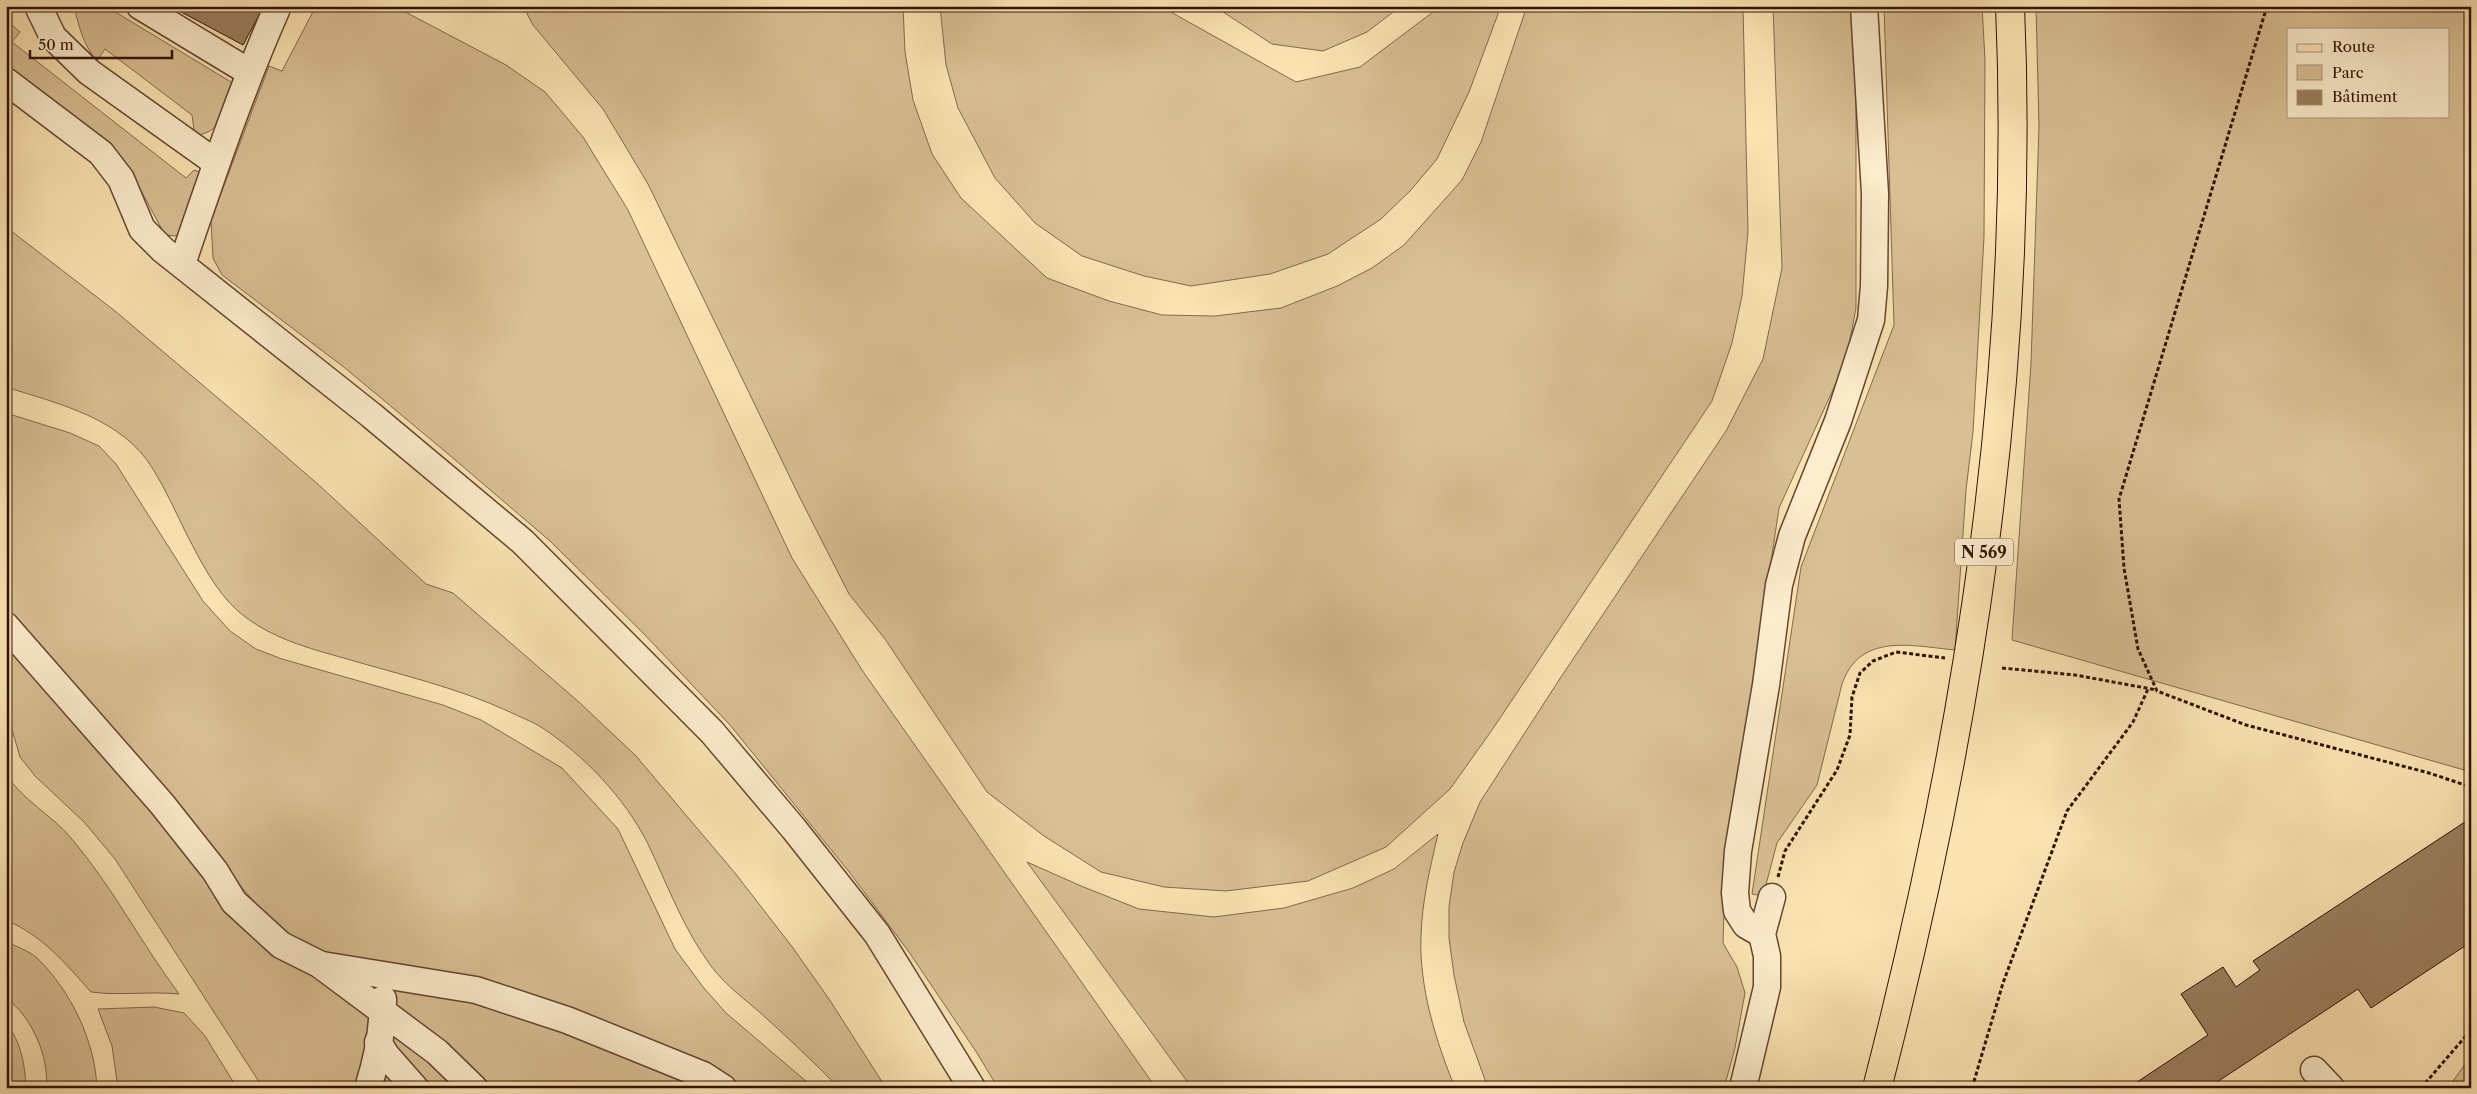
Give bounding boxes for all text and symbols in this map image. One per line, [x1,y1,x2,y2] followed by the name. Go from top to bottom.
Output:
[30,28,172,60] scale bar
[2287,28,2450,118] legend
[38,35,74,54] text: 50 m
[2332,37,2375,56] text: Route
[2332,63,2364,82] text: Parc
[2332,87,2398,106] text: Bâtiment
[1955,538,2013,566] road number: N 569

